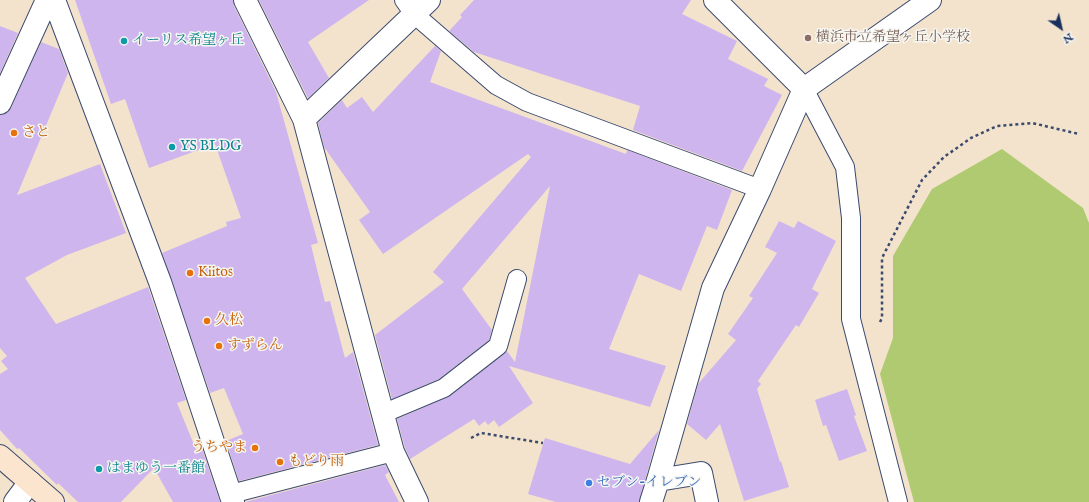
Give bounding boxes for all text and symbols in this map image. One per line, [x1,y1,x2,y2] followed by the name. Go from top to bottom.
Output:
[1041,8,1081,48] north arrow
[1060,29,1076,46] text: N
[816,30,970,46] place label: 横浜市立希望ヶ丘小学校
[132,33,244,49] place label: イーリス希望ヶ丘
[803,33,813,43] marker: 横浜市立希望ヶ丘小学校
[119,36,129,46] marker: イーリス希望ヶ丘
[22,125,50,141] place label: さと
[9,128,19,138] marker: さと
[180,139,241,155] place label: YS BLDG
[167,142,177,152] marker: YS BLDG
[198,265,233,281] place label: Kiitos
[185,268,195,278] marker: Kiitos
[215,313,243,329] place label: 久松
[202,316,212,326] marker: 久松
[227,338,283,354] place label: すずらん
[214,341,224,351] marker: すずらん
[191,440,247,456] place label: うちやま
[250,443,260,453] marker: うちやま
[288,454,344,470] place label: もどり雨
[275,457,285,467] marker: もどり雨
[107,461,205,477] place label: はまゆう一番館
[94,464,104,474] marker: はまゆう一番館
[597,475,702,491] place label: セブン-イレブン
[584,478,594,488] marker: セブン-イレブン

